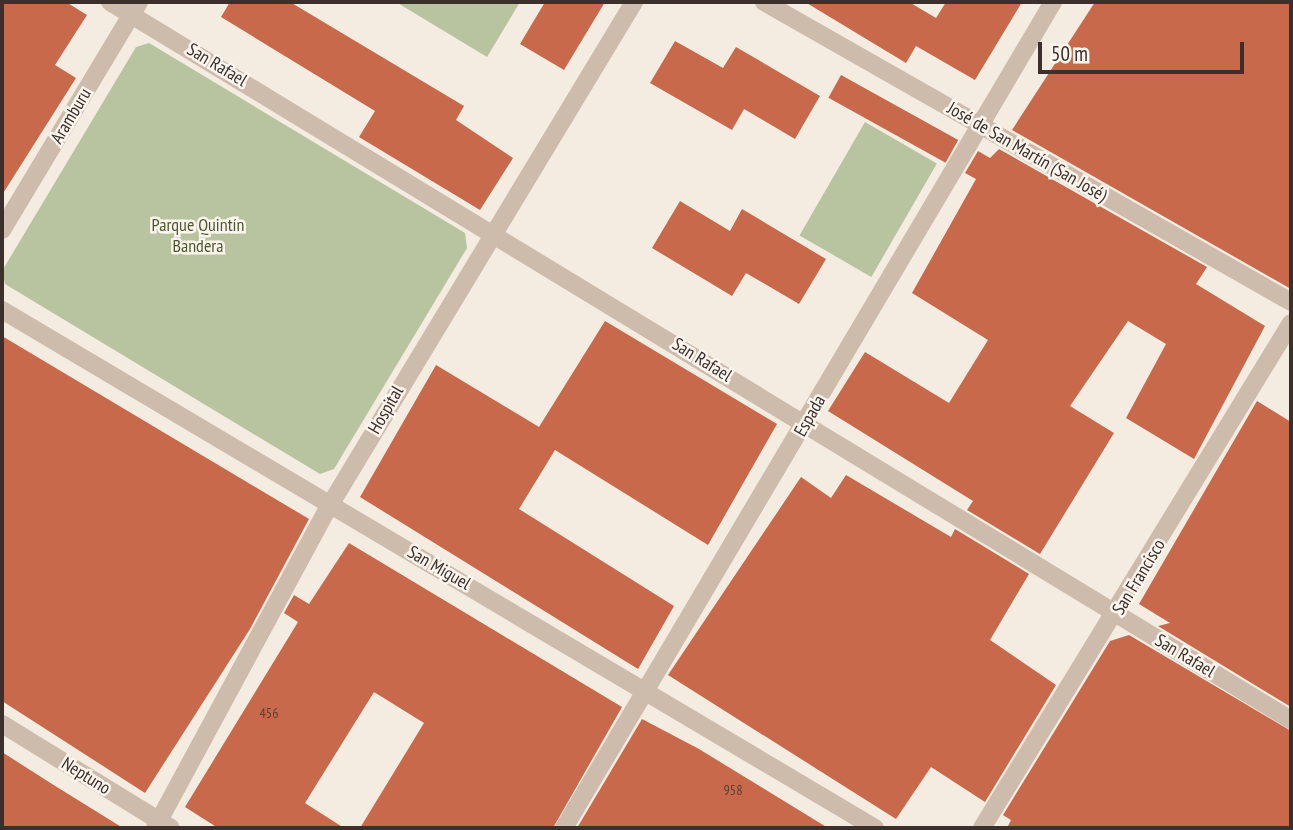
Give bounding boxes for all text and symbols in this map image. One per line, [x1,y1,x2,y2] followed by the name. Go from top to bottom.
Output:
[1041,28,1248,72] scale bar
[183,39,251,91] street label: San Rafael
[1051,40,1088,67] text: 50 m
[46,84,96,148] street label: Aramburu
[944,98,1110,206] street label: José de San Martín (San José)
[152,215,244,258] park label: Parque Quintín Bandera
[668,333,736,387] street label: San Rafael
[364,382,408,438] street label: Hospital
[790,392,830,440] street label: Espada
[1108,535,1170,619] street label: San Francisco
[404,541,474,595] street label: San Miguel
[1151,630,1219,682] street label: San Rafael
[260,705,278,721] house number: 456
[58,753,114,799] street label: Neptuno
[724,782,742,798] house number: 958

